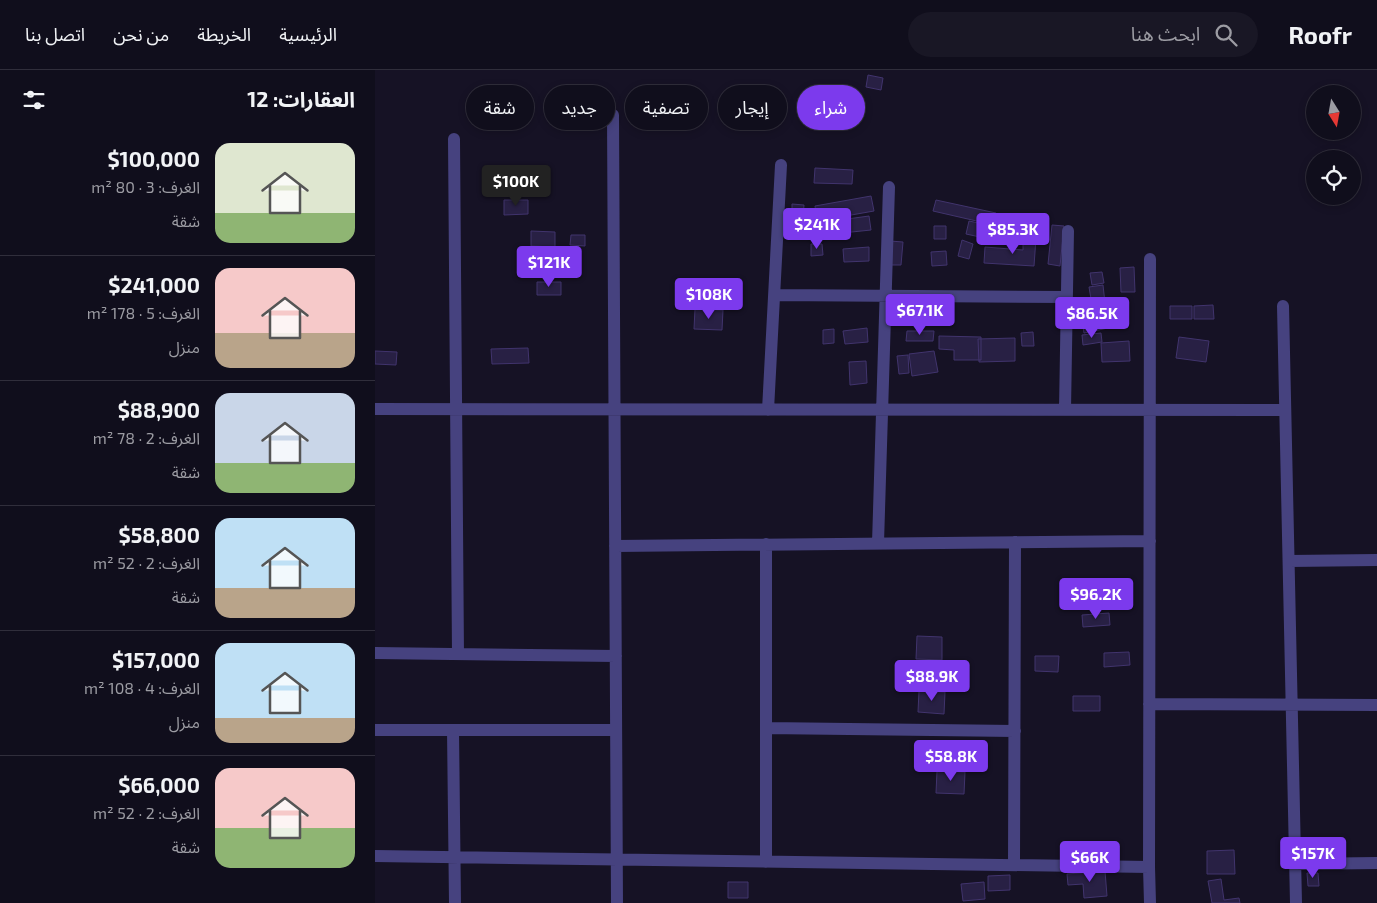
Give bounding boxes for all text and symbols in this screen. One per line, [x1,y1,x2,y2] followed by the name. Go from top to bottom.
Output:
[908,12,1258,57] search box
[1288,20,1352,49] text: Roofr
[1212,21,1240,49] icon: search
[1131,22,1200,45] text: ابحث هنا
[25,23,85,45] text: اتصل بنا
[113,23,169,45] text: من نحن
[197,23,251,45] text: الخريطة
[279,23,337,45] text: الرئيسية
[466,85,534,130] chip: شقة
[544,85,615,130] chip: جديد
[625,85,708,130] chip: تصفية
[718,85,787,130] chip: إيجار
[797,85,865,130] chip: شراء
[1306,85,1361,140] north arrow
[1306,85,1361,205] map controls
[20,86,48,114] icon: filters
[247,86,355,111] text: العقارات: 12
[107,146,200,171] text: $100,000
[1306,150,1361,205] button: locate
[255,163,315,223] icon: home
[481,164,551,207] pin: $100K
[493,171,539,190] text: $100K
[91,177,200,196] text: الغرف: 3 · 80 m²
[782,208,852,250] pin: $241K
[172,211,200,230] text: شقة
[972,212,1054,255] pin: $85.3K
[794,214,840,233] text: $241K
[987,219,1039,238] text: $85.3K
[514,246,584,288] pin: $121K
[528,252,570,271] text: $121K
[108,272,200,297] text: $241,000
[674,278,744,320] pin: $108K
[686,284,732,303] text: $108K
[255,288,315,348] icon: home
[879,294,961,336] pin: $67.1K
[1051,296,1133,339] pin: $86.5K
[897,300,943,319] text: $67.1K
[87,303,200,322] text: الغرف: 5 · 178 m²
[1066,303,1118,322] text: $86.5K
[169,337,200,356] text: منزل
[118,397,200,422] text: $88,900
[255,413,315,473] icon: home
[93,428,200,447] text: الغرف: 2 · 78 m²
[172,462,200,481] text: شقة
[118,522,200,547] text: $58,800
[255,538,315,598] icon: home
[93,553,200,572] text: الغرف: 2 · 52 m²
[1055,578,1137,620] pin: $96.2K
[1070,584,1122,603] text: $96.2K
[172,587,200,606] text: شقة
[112,647,200,672] text: $157,000
[891,660,973,702] pin: $88.9K
[255,663,315,723] icon: home
[906,666,958,685] text: $88.9K
[84,678,200,697] text: الغرف: 4 · 108 m²
[169,712,200,731] text: منزل
[910,740,992,782] pin: $58.8K
[925,746,977,765] text: $58.8K
[118,772,200,797] text: $66,000
[255,788,315,848] icon: home
[93,803,200,822] text: الغرف: 2 · 52 m²
[1278,836,1348,879] pin: $157K
[172,837,200,856] text: شقة
[1060,840,1120,883] pin: $66K
[1291,843,1335,862] text: $157K
[1071,847,1109,866] text: $66K

